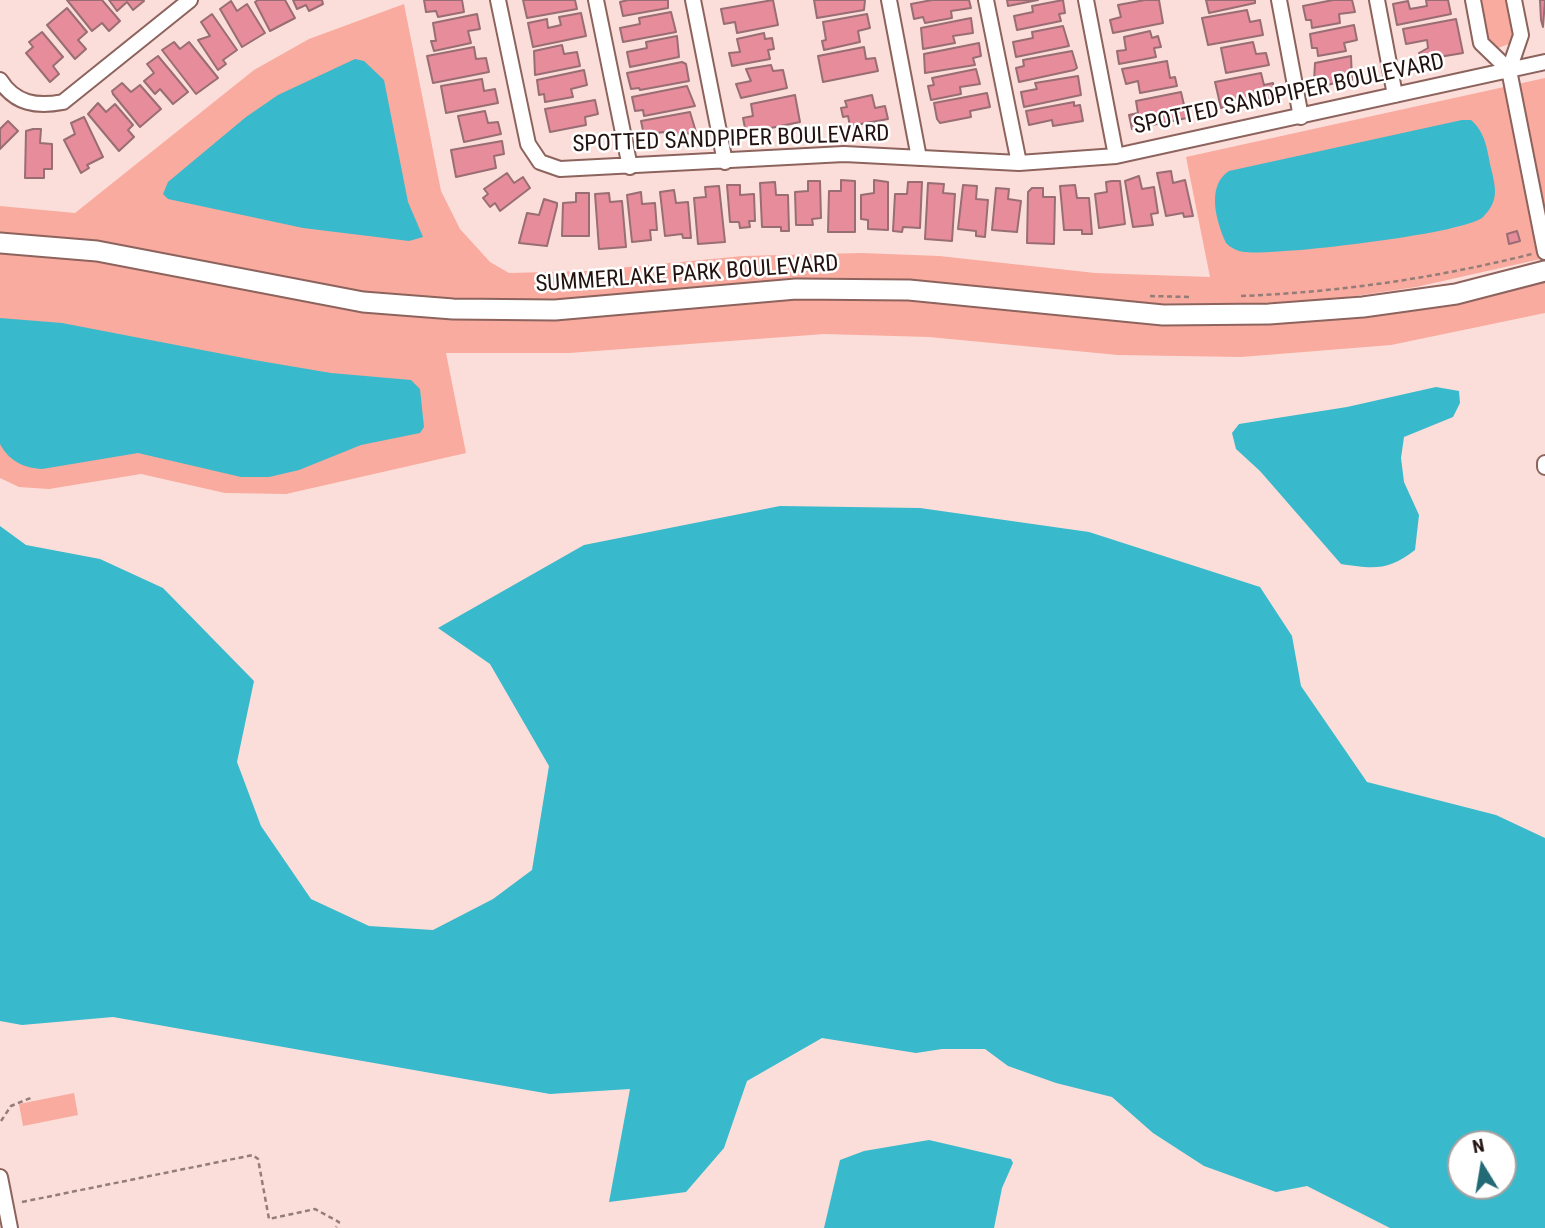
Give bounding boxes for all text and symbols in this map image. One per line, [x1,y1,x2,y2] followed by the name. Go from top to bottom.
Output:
[1131,49,1447,141] street label: SPOTTED SANDPIPER BOULEVARD
[572,121,890,159] street label: SPOTTED SANDPIPER BOULEVARD
[535,251,839,299] street label: SUMMERLAKE PARK BOULEVARD
[1447,1130,1517,1200] north arrow
[1470,1133,1486,1158] text: N

